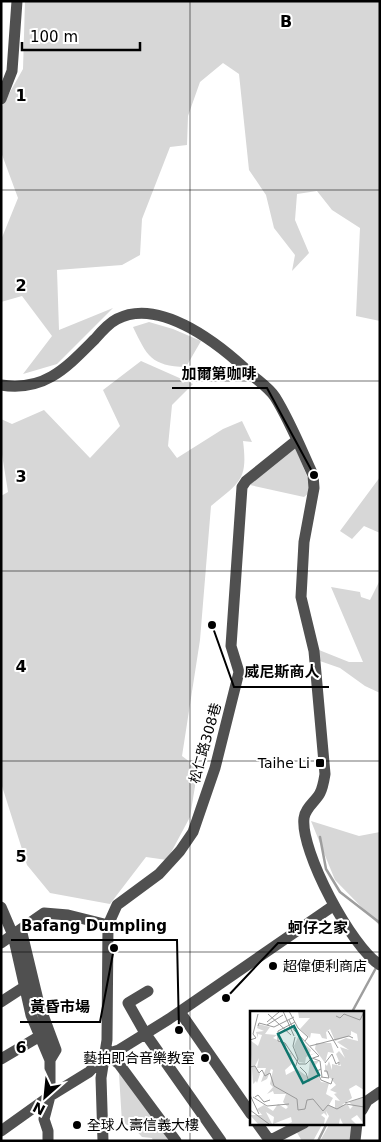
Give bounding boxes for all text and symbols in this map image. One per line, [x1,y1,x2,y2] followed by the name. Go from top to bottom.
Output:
[280,12,292,31] text: B
[22,20,140,52] scale bar
[30,28,78,46] text: 100 m
[15,86,27,105] text: 1
[15,276,27,295] text: 2
[172,358,267,388] callout: 加爾第咖啡
[181,365,257,383] text: 加爾第咖啡
[15,467,27,486] text: 3
[15,657,27,676] text: 4
[234,657,329,687] callout: 威尼斯商人
[244,663,320,681] text: 威尼斯商人
[186,701,224,785] street label: 松仁路308巷
[257,755,310,771] place label: Taihe Li
[314,757,326,769] marker: Taihe Li
[15,847,27,866] text: 5
[11,910,177,940] callout: Bafang Dumpling
[278,913,358,943] callout: 蚵仔之家
[21,917,167,935] text: Bafang Dumpling
[288,919,348,937] text: 蚵仔之家
[283,958,367,974] place label: 超偉便利商店
[267,960,279,972] marker: 超偉便利商店
[20,992,100,1022] callout: 黃昏市場
[30,998,90,1016] text: 黃昏市場
[250,1011,364,1124] inset map
[15,1038,27,1057] text: 6
[83,1050,195,1066] place label: 藝拍即合音樂教室
[199,1052,211,1064] marker: 藝拍即合音樂教室
[20,1072,70,1122] north arrow
[30,1099,48,1118] text: N
[87,1117,199,1133] place label: 全球人壽信義大樓
[71,1119,83,1131] marker: 全球人壽信義大樓

